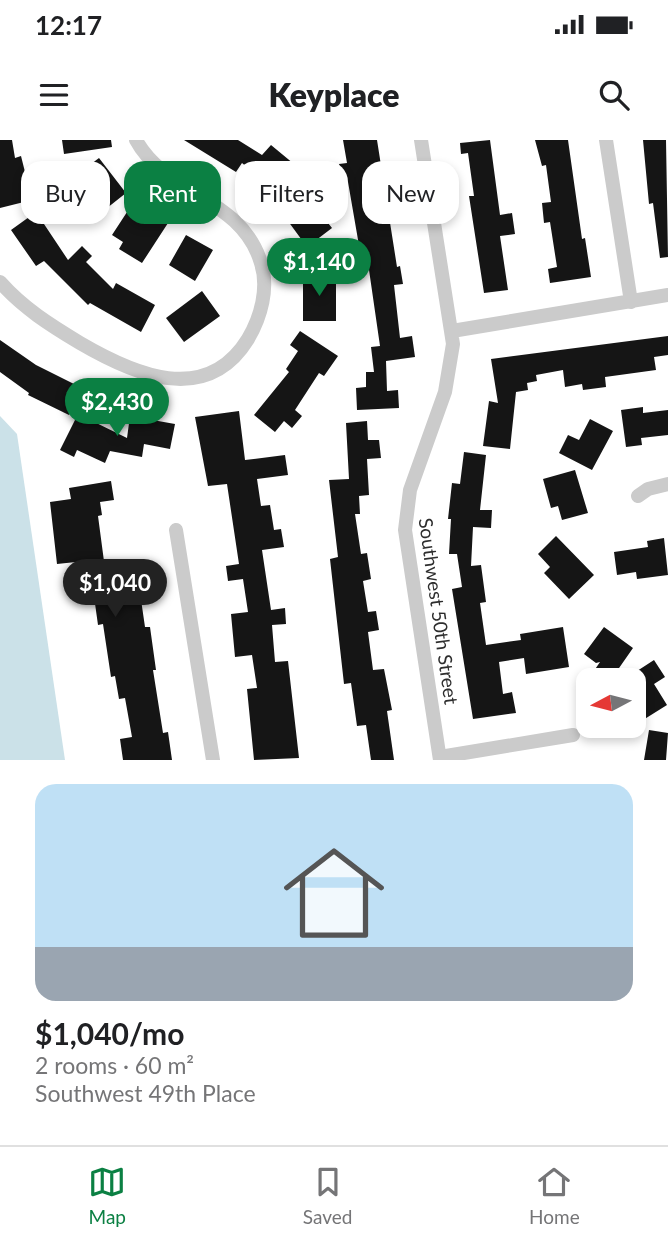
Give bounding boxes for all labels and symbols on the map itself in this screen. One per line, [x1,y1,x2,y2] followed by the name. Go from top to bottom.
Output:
[262,239,376,298] pin: $1,140
[60,378,174,438] pin: $2,430
[415,516,463,706] street label: Southwest 50th Street
[58,560,172,619] pin: $1,040
[576,668,646,738] north arrow

